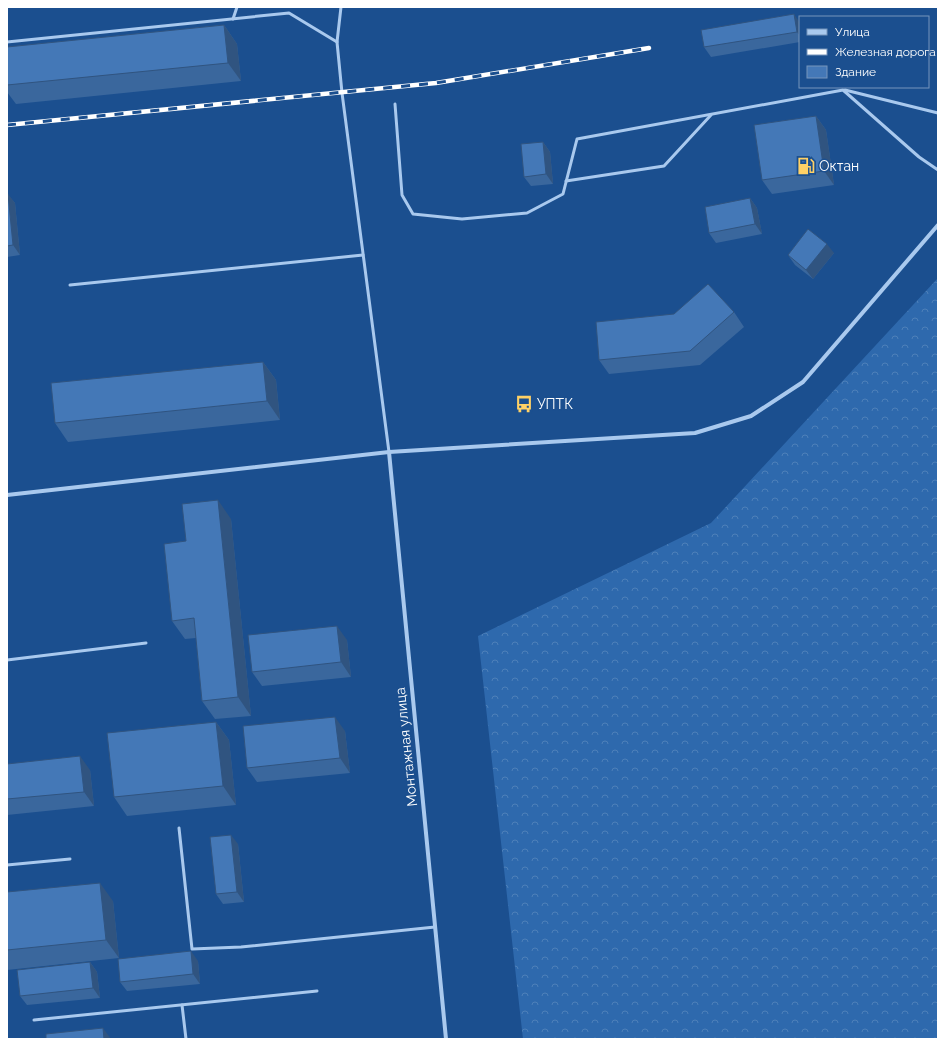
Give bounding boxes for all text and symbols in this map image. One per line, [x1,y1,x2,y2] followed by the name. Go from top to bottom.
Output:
[799,16,929,88] legend
[835,25,870,39] text: Улица
[835,45,936,59] text: Железная дорога
[835,65,876,79] text: Здание
[796,156,816,176] fuel station icon: Октан
[819,158,859,174] place label: Октан
[514,394,534,414] bus stop icon: УПТК
[537,396,573,412] place label: УПТК
[392,687,420,807] street label: Монтажная улица

